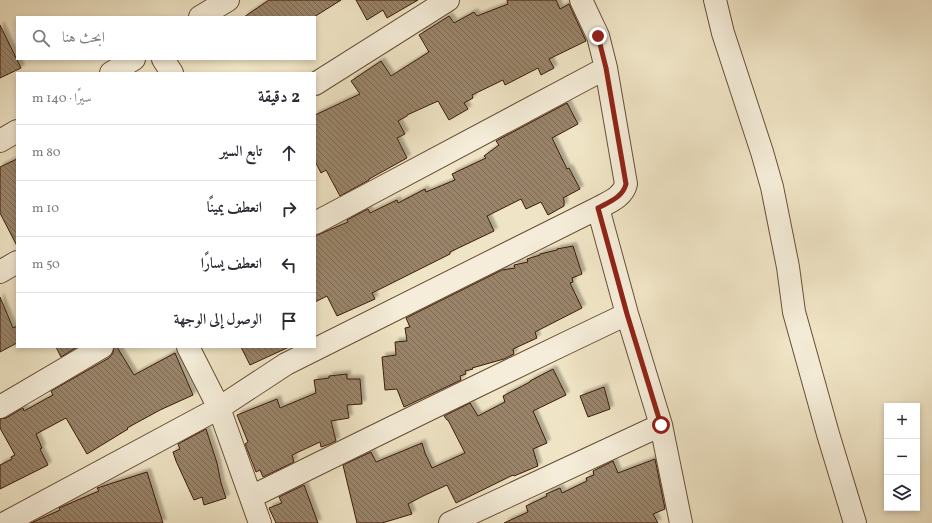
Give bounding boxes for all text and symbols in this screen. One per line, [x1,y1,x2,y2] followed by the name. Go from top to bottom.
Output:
[16,16,316,60] search box
[30,27,52,49] icon: search
[589,27,607,45] route end
[62,28,105,49] text: ابحث هنا
[258,86,300,109] text: 2 دقيقة
[32,90,92,108] text: سيرًا · 140 m
[220,142,262,163] text: تابع السير
[278,142,300,164] icon: ahead
[32,144,61,162] text: 80 m
[207,198,262,219] text: انعطف يمينًا
[278,198,300,220] icon: right
[32,200,59,218] text: 10 m
[201,254,262,275] text: انعطف يسارًا
[278,254,300,276] icon: left
[32,256,60,274] text: 50 m
[174,310,262,331] text: الوصول إلى الوجهة
[278,310,300,332] icon: arrive
[884,403,920,511] map controls
[884,403,920,439] button: +
[652,416,670,434] route start
[884,439,920,475] button: −
[884,475,920,511] button: layers

